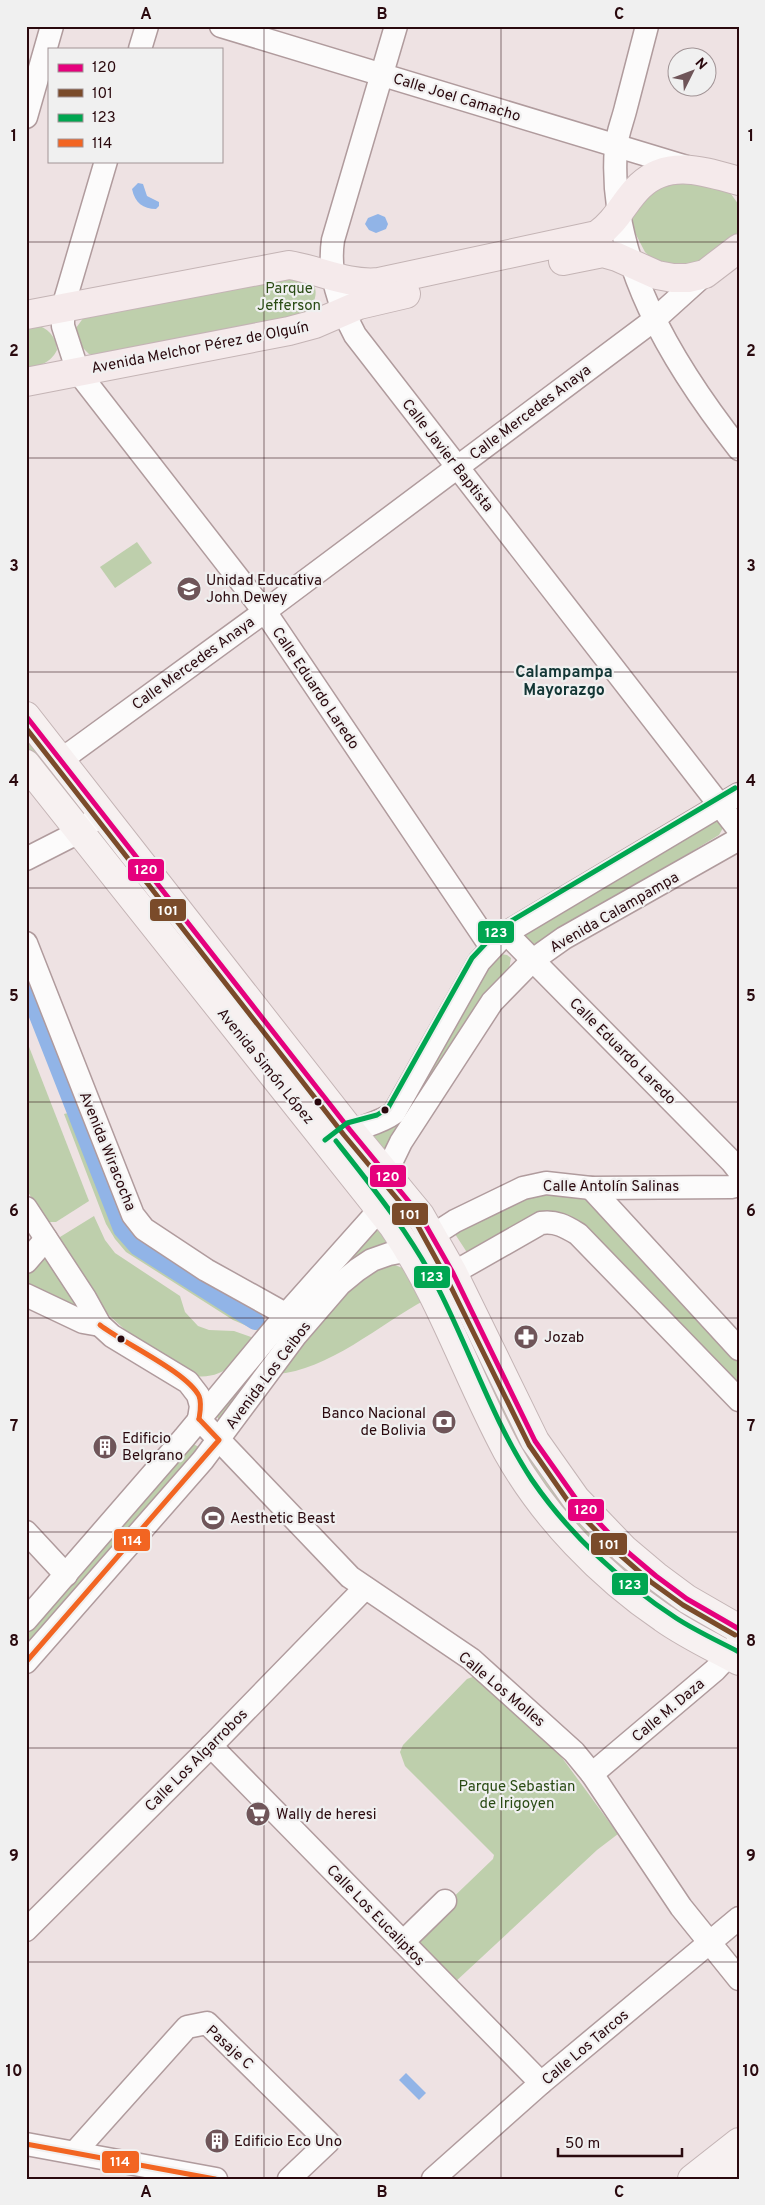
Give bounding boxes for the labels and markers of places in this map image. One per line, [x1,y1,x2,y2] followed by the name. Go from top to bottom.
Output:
[206,572,322,608] place label: Unidad Educativa John Dewey
[176,576,202,602] school or university icon: Unidad Educativa John Dewey
[313,1097,323,1107] unlabelled marker
[380,1105,390,1115] unlabelled marker
[513,1324,539,1350] pharmacy icon: Jozab
[544,1329,584,1348] place label: Jozab
[116,1334,126,1344] unlabelled marker
[322,1405,426,1441] place label: Banco Nacional de Bolivia
[431,1409,457,1435] bank icon: Banco Nacional de Bolivia
[122,1430,183,1466] place label: Edificio Belgrano
[92,1434,118,1460] building icon: Edificio Belgrano
[200,1505,226,1531] sports icon: Aesthetic Beast
[230,1510,335,1529] place label: Aesthetic Beast
[245,1801,271,1827] supermarket icon: Wally de heresi
[276,1806,377,1825] place label: Wally de heresi
[204,2128,230,2154] building icon: Edificio Eco Uno
[234,2133,342,2152] place label: Edificio Eco Uno

